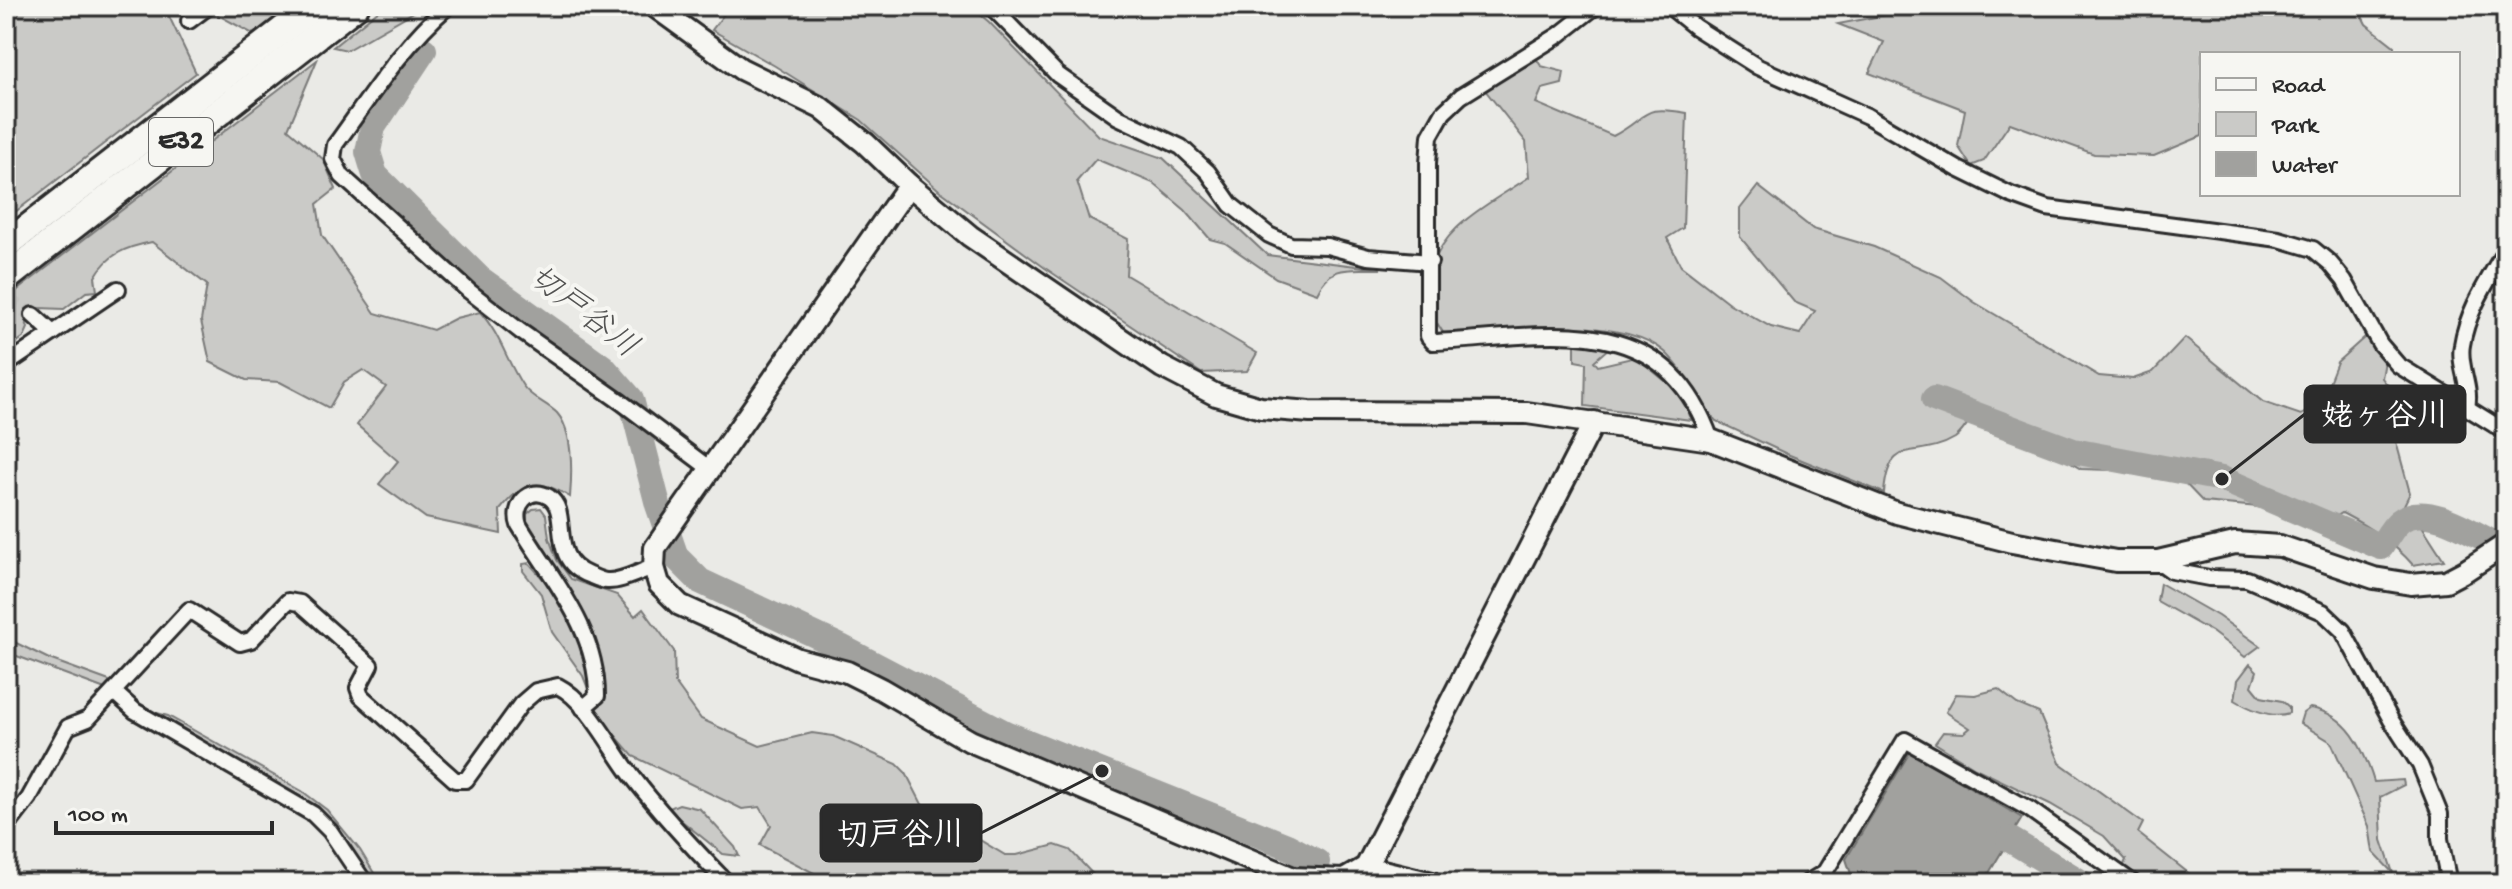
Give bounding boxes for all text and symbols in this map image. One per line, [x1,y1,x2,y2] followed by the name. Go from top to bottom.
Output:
[2200,52,2460,196] legend
[2272,73,2326,102] text: Road
[2271,113,2320,142] text: Park
[149,118,213,166] road number: E32
[2272,153,2339,182] text: Water
[520,260,644,368] water label: 切戸谷川
[2305,386,2465,442] callout: 姥ヶ谷川
[2321,399,2449,438] text: 姥ヶ谷川
[56,785,272,835] scale bar
[67,802,128,831] text: 100 m
[821,805,981,861] callout: 切戸谷川
[837,818,965,857] text: 切戸谷川

